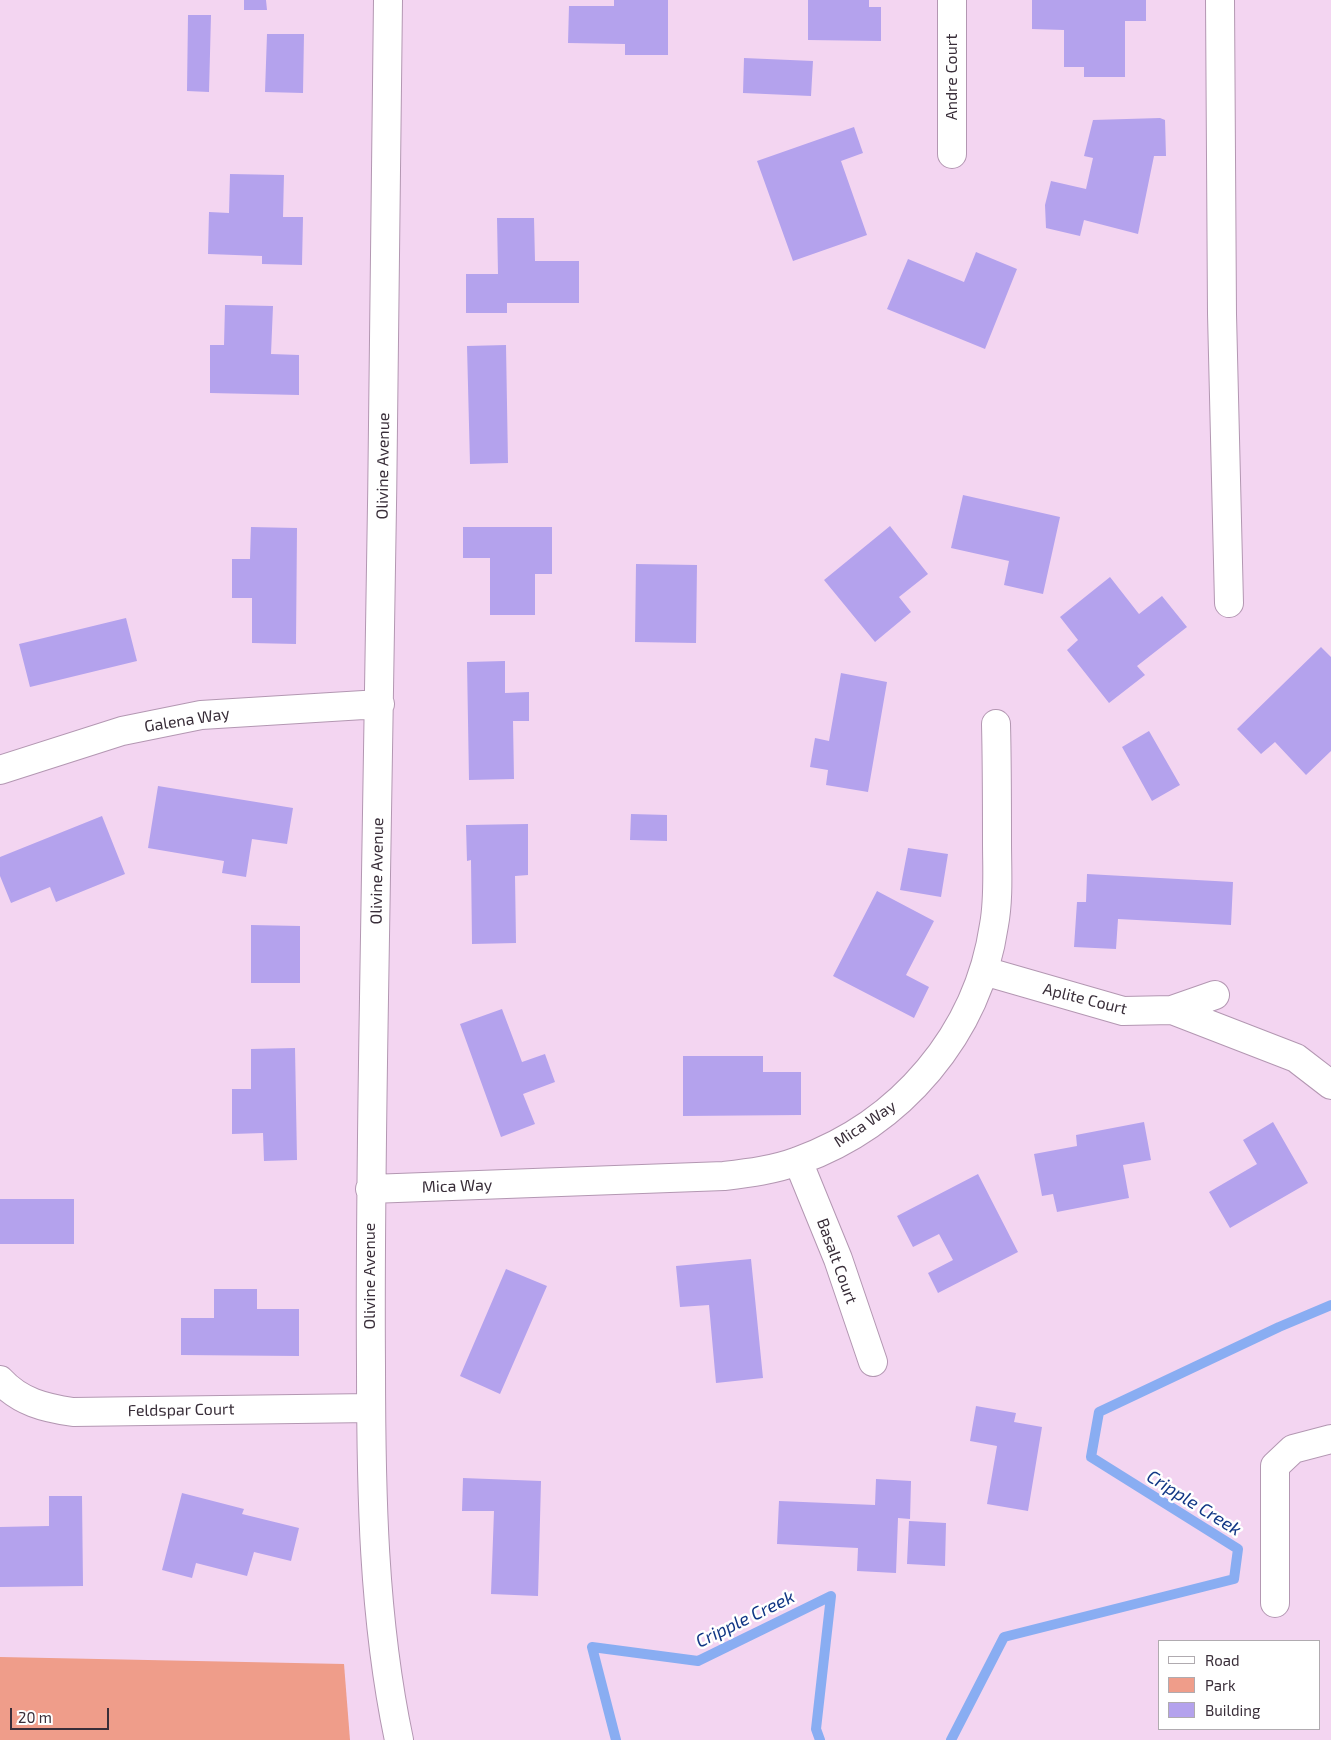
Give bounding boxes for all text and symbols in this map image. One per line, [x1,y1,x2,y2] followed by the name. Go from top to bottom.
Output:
[942,34,962,120] street label: Andre Court
[372,412,394,520] street label: Olivine Avenue
[143,704,231,736] street label: Galena Way
[366,817,388,925] street label: Olivine Avenue
[1041,979,1129,1019] street label: Aplite Court
[830,1096,900,1152] street label: Mica Way
[421,1175,493,1197] street label: Mica Way
[813,1216,861,1306] street label: Basalt Court
[360,1223,380,1329] street label: Olivine Avenue
[127,1399,235,1421] street label: Feldspar Court
[1143,1465,1245,1541] water label: Cripple Creek
[692,1586,798,1652] water label: Cripple Creek
[1158,1640,1321,1730] legend
[1205,1651,1240,1669] text: Road
[1205,1676,1236,1694] text: Park
[12,1698,111,1730] scale bar
[1205,1701,1260,1719] text: Building
[18,1708,52,1726] text: 20 m

